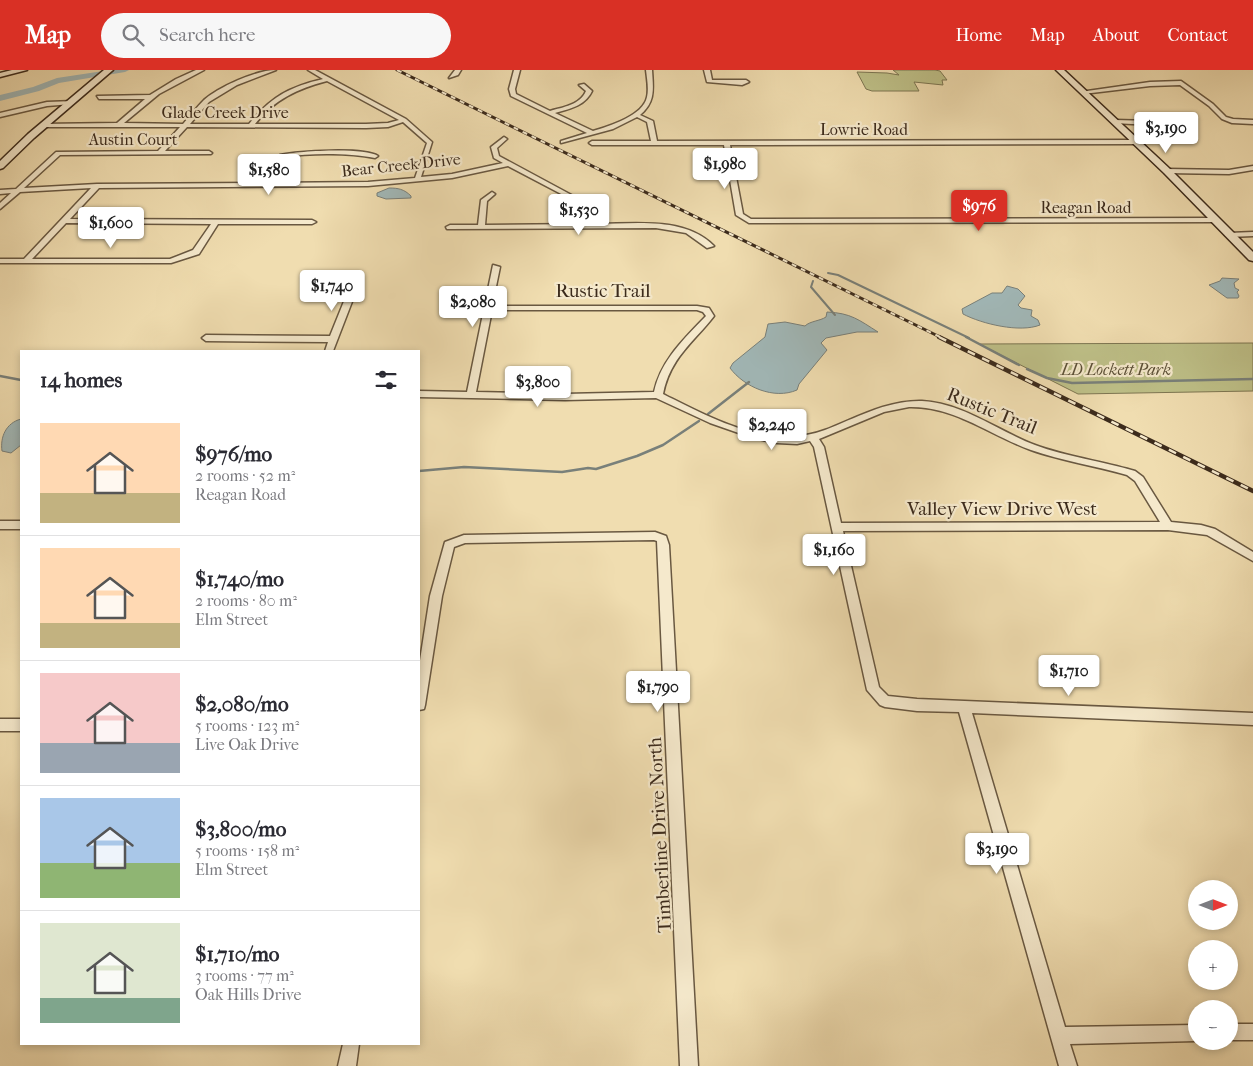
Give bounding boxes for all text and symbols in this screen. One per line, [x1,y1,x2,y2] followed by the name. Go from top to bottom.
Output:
[101,13,451,58] search box
[25,21,71,49] text: Map
[119,21,147,49] icon: search
[159,24,255,46] text: Search here
[955,25,1002,46] text: Home
[1030,25,1065,46] text: Map
[1093,25,1139,46] text: About
[1167,25,1228,46] text: Contact
[161,103,289,122] street label: Glade Creek Drive
[1125,112,1207,154] pin: $3,190
[1145,118,1187,137] text: $3,190
[820,120,908,139] street label: Lowrie Road
[88,130,178,149] street label: Austin Court
[684,148,766,190] pin: $1,980
[340,149,462,181] street label: Bear Creek Drive
[228,154,310,196] pin: $1,580
[704,154,746,173] text: $1,980
[249,160,289,179] text: $1,580
[949,190,1009,232] pin: $976
[538,194,620,236] pin: $1,530
[962,196,996,215] text: $976
[1041,198,1132,217] street label: Reagan Road
[559,200,599,219] text: $1,530
[70,206,152,249] pin: $1,600
[89,213,133,232] text: $1,600
[291,270,373,312] pin: $1,740
[311,276,353,295] text: $1,740
[555,280,651,302] street label: Rustic Trail
[432,286,514,328] pin: $2,080
[450,292,496,311] text: $2,080
[1060,360,1171,379] park label: LD Lockett Park
[372,366,400,394] icon: filters
[497,366,579,408] pin: $3,800
[40,368,122,392] text: 14 homes
[516,372,560,391] text: $3,800
[944,383,1040,439] street label: Rustic Trail
[731,408,813,451] pin: $2,240
[749,415,795,434] text: $2,240
[195,442,272,466] text: $976/mo
[80,443,140,503] icon: home
[195,466,295,485] text: 2 rooms · 52 m²
[195,485,286,504] text: Reagan Road
[906,498,1097,520] street label: Valley View Drive West
[793,534,875,576] pin: $1,160
[814,540,854,559] text: $1,160
[195,567,284,591] text: $1,740/mo
[80,568,140,628] icon: home
[195,591,297,610] text: 2 rooms · 80 m²
[195,610,268,629] text: Elm Street
[1028,654,1110,697] pin: $1,710
[1049,661,1089,680] text: $1,710
[617,670,699,713] pin: $1,790
[637,677,679,696] text: $1,790
[195,692,289,716] text: $2,080/mo
[80,693,140,753] icon: home
[195,716,299,735] text: 5 rooms · 123 m²
[195,735,299,754] text: Live Oak Drive
[644,736,676,933] street label: Timberline Drive North
[195,817,286,841] text: $3,800/mo
[80,818,140,878] icon: home
[956,832,1038,875] pin: $3,190
[976,839,1018,858] text: $3,190
[195,841,299,860] text: 5 rooms · 158 m²
[195,860,268,879] text: Elm Street
[1188,880,1238,930] north arrow
[1188,880,1238,1050] map controls
[1188,940,1238,990] button: +
[195,942,279,966] text: $1,710/mo
[80,943,140,1003] icon: home
[195,966,294,985] text: 3 rooms · 77 m²
[195,985,301,1004] text: Oak Hills Drive
[1188,1000,1238,1050] button: −

